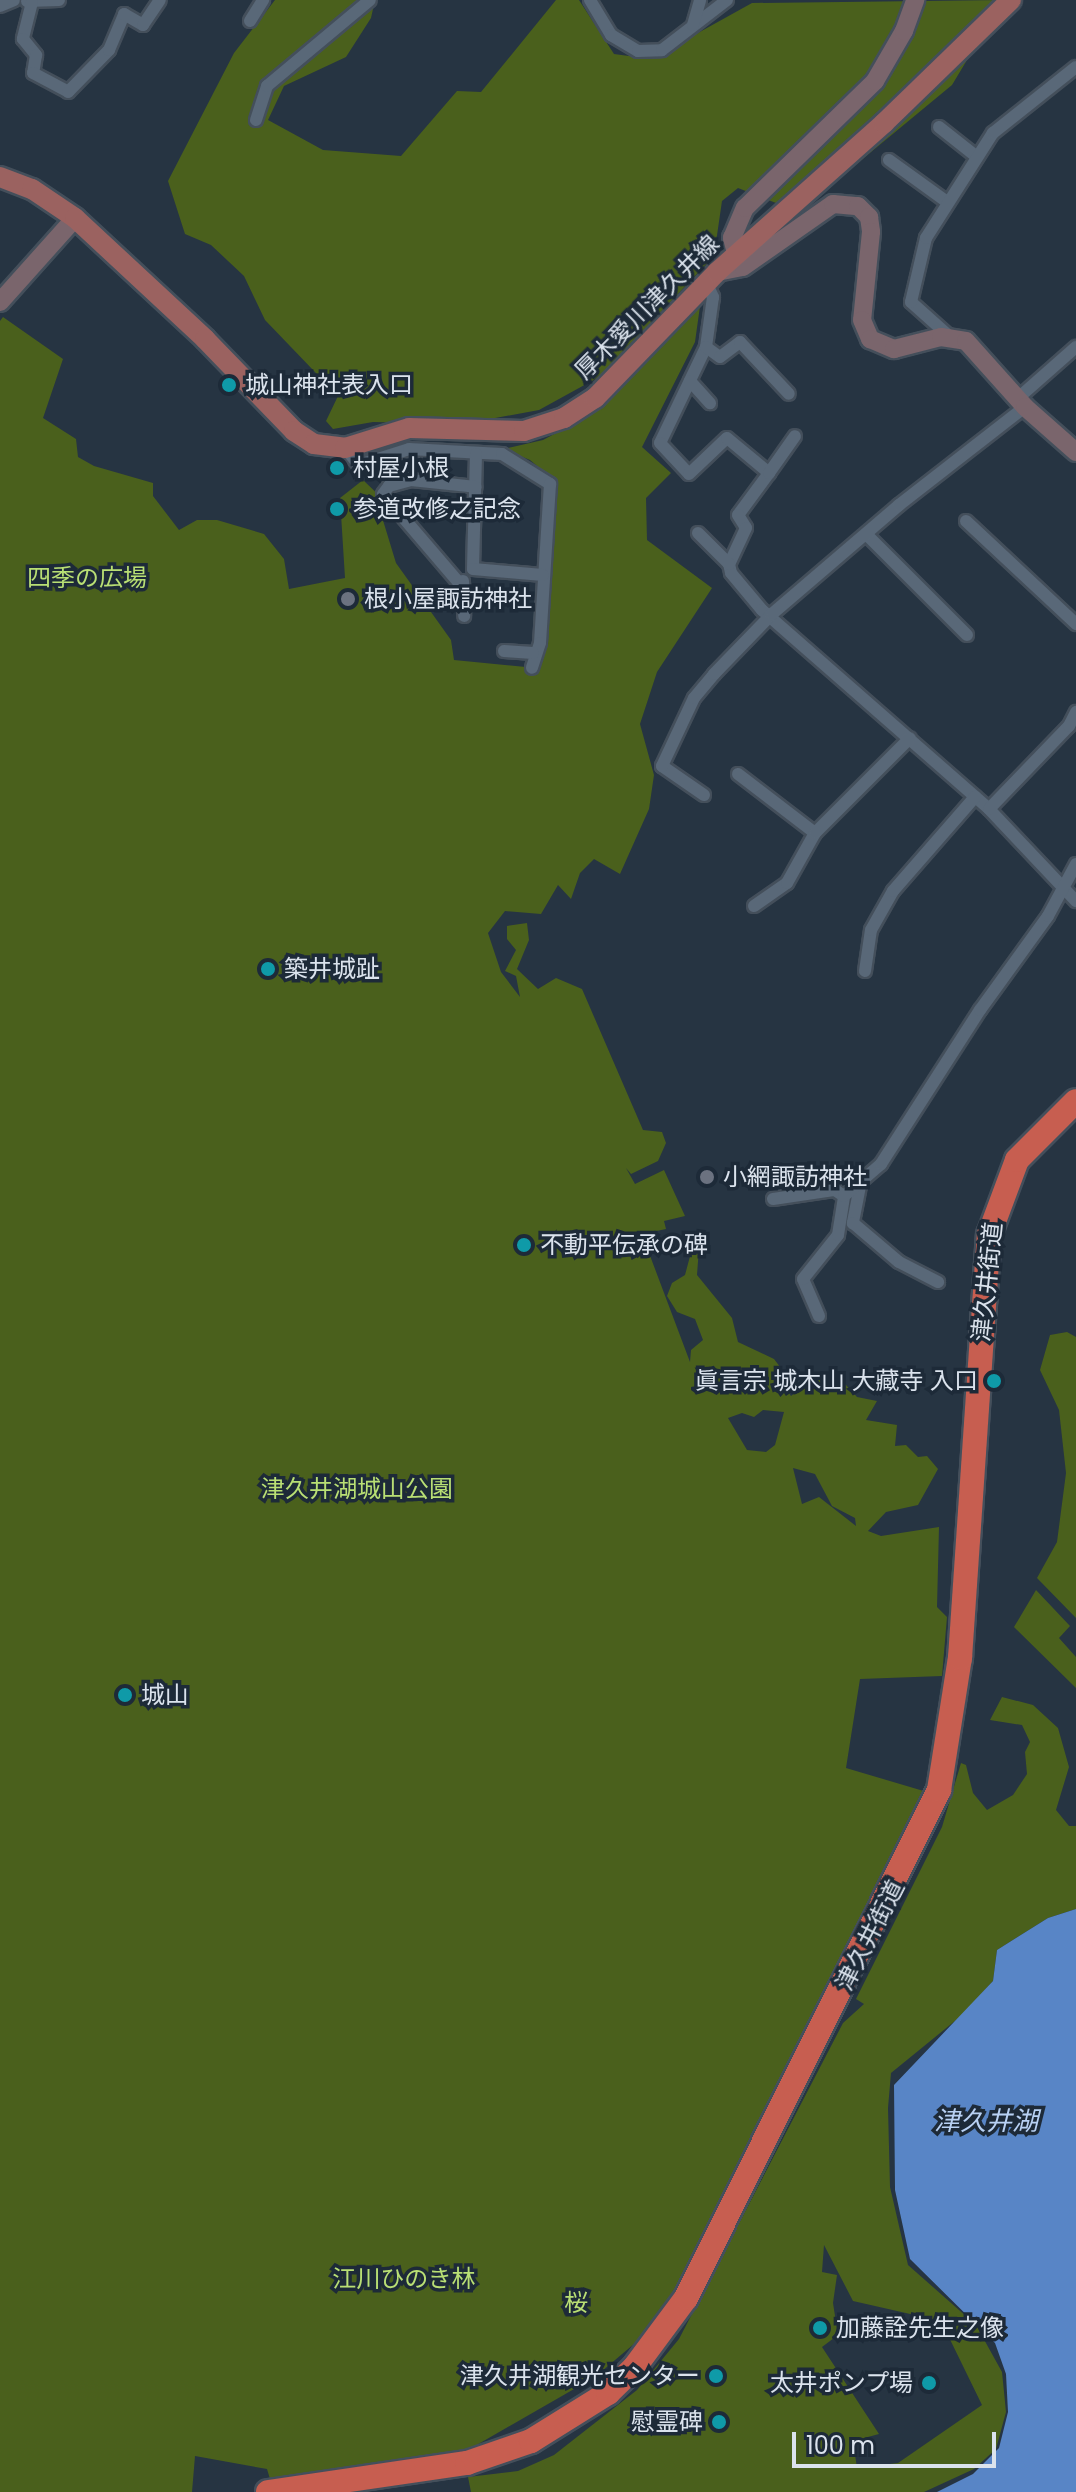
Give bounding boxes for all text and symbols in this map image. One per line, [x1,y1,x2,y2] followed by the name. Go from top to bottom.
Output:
[569,229,725,385] street label: 厚木愛川津久井線
[245,371,413,399] place label: 城山神社表入口
[220,376,238,394] marker: 城山神社表入口
[353,454,449,482] place label: 村屋小根
[328,459,346,477] marker: 村屋小根
[353,495,521,523] place label: 参道改修之記念
[328,500,346,518] marker: 参道改修之記念
[27,564,147,592] park label: 四季の広場
[364,585,532,613] place label: 根小屋諏訪神社
[339,590,357,608] marker: 根小屋諏訪神社
[284,955,380,983] place label: 築井城趾
[259,960,277,978] marker: 築井城趾
[723,1163,867,1191] place label: 小網諏訪神社
[698,1168,716,1186] marker: 小網諏訪神社
[966,1221,1008,1343] street label: 津久井街道
[540,1231,708,1259] place label: 不動平伝承の碑
[515,1236,533,1254] marker: 不動平伝承の碑
[695,1367,978,1395] place label: 眞言宗 城木山 大藏寺 入口
[985,1372,1003,1390] marker: 眞言宗 城木山 大藏寺 入口
[261,1475,453,1503] park label: 津久井湖城山公園
[141,1681,189,1709] place label: 城山
[116,1686,134,1704] marker: 城山
[830,1875,910,1995] street label: 津久井街道
[934,2106,1038,2138] water label: 津久井湖
[332,2265,476,2293] park label: 江川ひのき林
[564,2289,588,2317] park label: 桜
[836,2314,1004,2342] place label: 加藤詮先生之像
[811,2319,829,2337] marker: 加藤詮先生之像
[460,2362,700,2390] place label: 津久井湖観光センター
[707,2367,725,2385] marker: 津久井湖観光センター
[769,2369,913,2397] place label: 太井ポンプ場
[920,2374,938,2392] marker: 太井ポンプ場
[631,2408,703,2436] place label: 慰霊碑
[710,2413,728,2431] marker: 慰霊碑
[796,2416,1000,2466] scale bar
[806,2429,875,2462] text: 100 m

